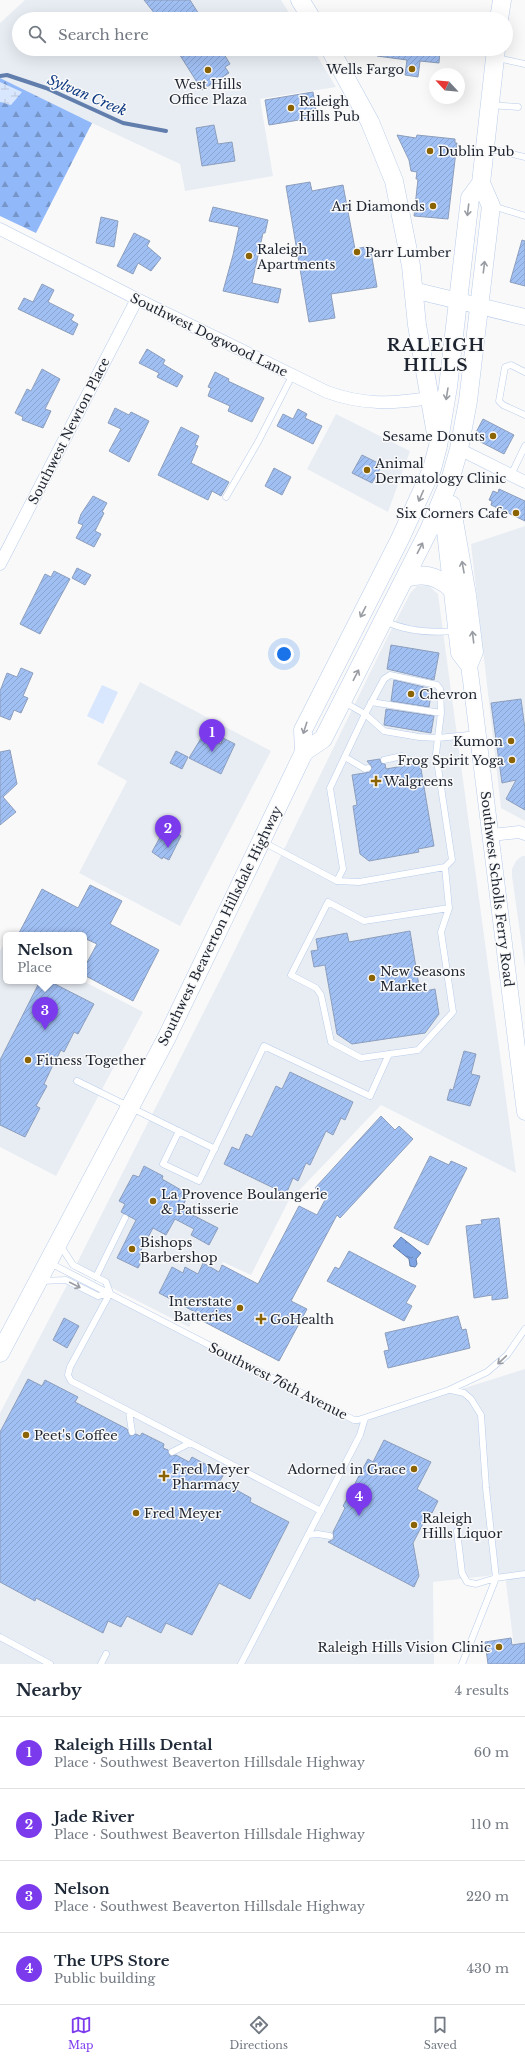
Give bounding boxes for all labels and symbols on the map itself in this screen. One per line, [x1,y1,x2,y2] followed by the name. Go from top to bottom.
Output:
[325,61,404,78] place label: Wells Fargo
[407,64,417,74] marker: Wells Fargo
[203,65,213,75] marker: West Hills Office Plaza
[429,68,465,104] north arrow
[45,70,129,120] water label: Sylvan Creek
[169,76,248,108] place label: West Hills Office Plaza
[299,93,360,125] place label: Raleigh Hills Pub
[286,103,296,113] marker: Raleigh Hills Pub
[438,143,514,160] place label: Dublin Pub
[425,146,435,156] marker: Dublin Pub
[330,198,425,215] place label: Ari Diamonds
[428,201,438,211] marker: Ari Diamonds
[464,203,472,216] one-way arrow
[256,241,335,273] place label: Raleigh Apartments
[365,244,452,261] place label: Parr Lumber
[352,247,362,257] marker: Parr Lumber
[244,251,254,261] marker: Raleigh Apartments
[480,261,488,274] one-way arrow
[127,289,291,381] street label: Southwest Dogwood Lane
[387,335,485,376] district label: RALEIGH HILLS
[25,355,113,507] street label: Southwest Newton Place
[443,388,451,401] one-way arrow
[382,428,485,445] place label: Sesame Donuts
[488,431,498,441] marker: Sesame Donuts
[374,455,506,487] place label: Animal Dermatology Clinic
[362,465,372,475] marker: Animal Dermatology Clinic
[417,489,424,501] one-way arrow
[396,505,508,522] place label: Six Corners Cafe
[511,508,521,518] marker: Six Corners Cafe
[417,542,424,554] one-way arrow
[459,561,467,574] one-way arrow
[359,606,366,618] one-way arrow
[469,631,477,644] one-way arrow
[274,644,294,664] your location
[353,669,360,681] one-way arrow
[419,686,477,703] place label: Chevron
[406,689,416,699] marker: Chevron
[199,719,225,752] pin: 1
[301,722,308,735] one-way arrow
[453,733,503,750] place label: Kumon
[506,736,516,746] marker: Kumon
[397,752,505,769] place label: Frog Spirit Yoga
[507,755,517,765] marker: Frog Spirit Yoga
[383,773,453,790] place label: Walgreens
[371,776,381,786] marker: Walgreens
[477,790,517,988] street label: Southwest Scholls Ferry Road
[154,803,286,1049] street label: Southwest Beaverton Hillsdale Highway
[155,815,181,848] pin: 2
[380,963,465,995] place label: New Seasons Market
[367,973,377,983] marker: New Seasons Market
[32,997,58,1030] pin: 3
[36,1052,147,1069] place label: Fitness Together
[23,1055,33,1065] marker: Fitness Together
[161,1186,328,1218] place label: La Provence Boulangerie & Patisserie
[148,1196,158,1206] marker: La Provence Boulangerie & Patisserie
[140,1234,218,1266] place label: Bishops Barbershop
[127,1244,137,1254] marker: Bishops Barbershop
[69,1282,81,1289] one-way arrow
[169,1293,232,1325] place label: Interstate Batteries
[235,1303,245,1313] marker: Interstate Batteries
[270,1311,334,1328] place label: GoHealth
[255,1313,267,1325] marker: GoHealth
[206,1339,350,1423] street label: Southwest 76th Avenue
[497,1355,507,1365] one-way arrow
[34,1427,118,1444] place label: Peet's Coffee
[21,1430,31,1440] marker: Peet's Coffee
[172,1461,250,1493] place label: Fred Meyer Pharmacy
[287,1461,406,1478] place label: Adorned in Grace
[409,1464,419,1474] marker: Adorned in Grace
[159,1471,169,1481] marker: Fred Meyer Pharmacy
[346,1483,372,1516] pin: 4
[144,1505,222,1522] place label: Fred Meyer
[131,1508,141,1518] marker: Fred Meyer
[422,1510,503,1542] place label: Raleigh Hills Liquor
[409,1520,419,1530] marker: Raleigh Hills Liquor
[318,1639,491,1656] place label: Raleigh Hills Vision Clinic
[494,1642,504,1652] marker: Raleigh Hills Vision Clinic

